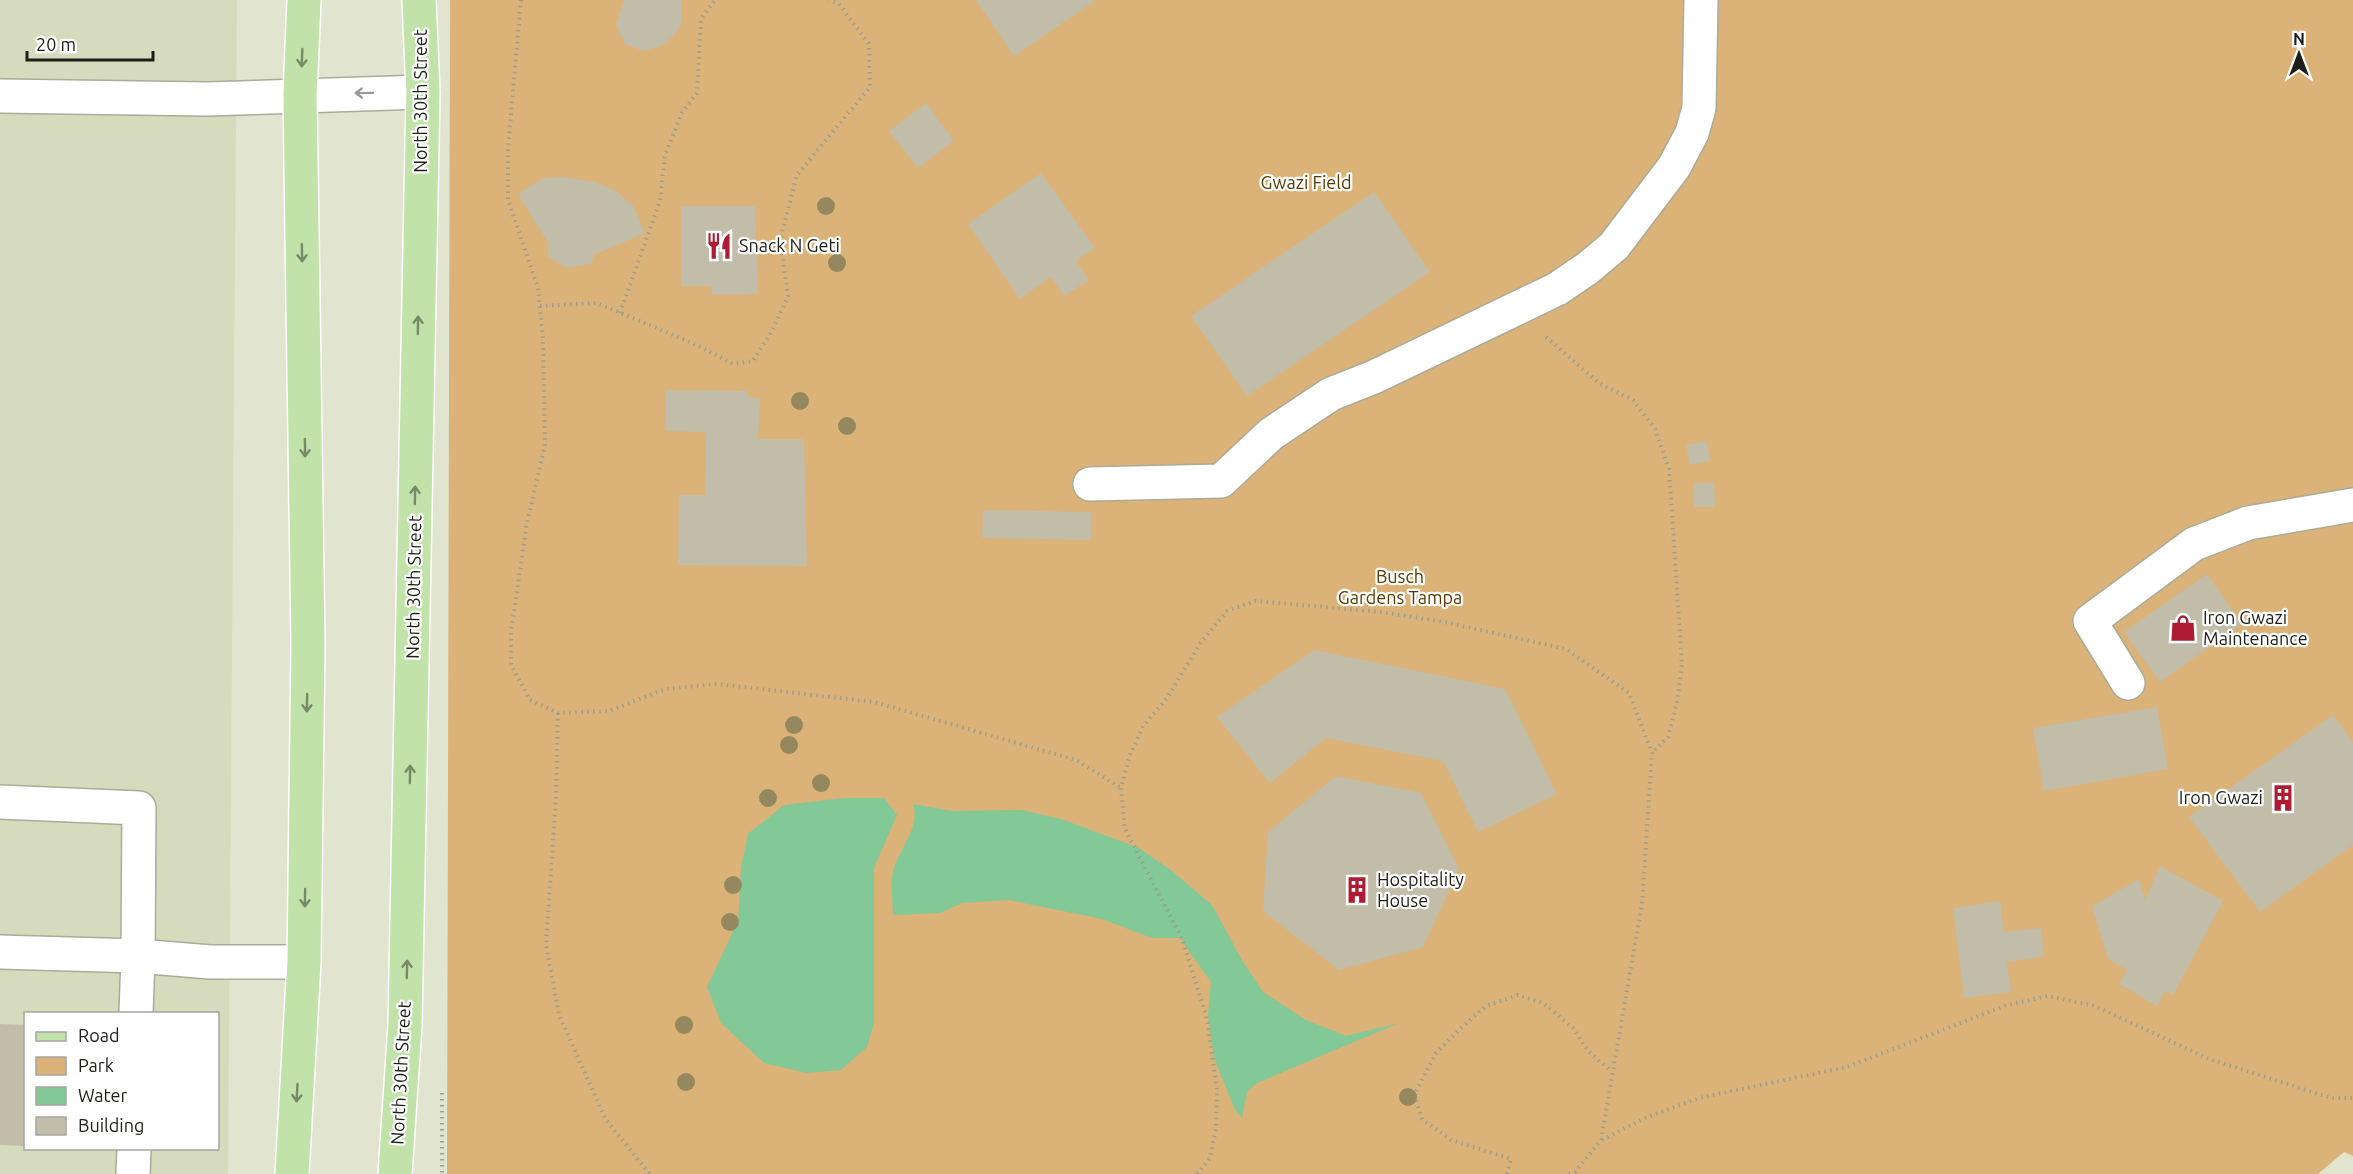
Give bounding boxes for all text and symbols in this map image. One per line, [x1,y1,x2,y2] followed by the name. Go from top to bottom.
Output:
[27,24,153,62] scale bar
[2269,24,2329,84] north arrow
[410,29,430,173] street label: North 30th Street
[2293,30,2305,48] text: N
[36,34,76,54] text: 20 m
[296,48,307,68] one-way arrow
[355,88,375,99] one-way arrow
[1261,172,1351,192] park label: Gwazi Field
[704,231,734,261] restaurant icon: Snack N Geti
[739,235,840,255] place label: Snack N Geti
[296,243,308,263] one-way arrow
[413,316,424,336] one-way arrow
[299,438,311,458] one-way arrow
[409,485,421,505] one-way arrow
[402,515,424,659] street label: North 30th Street
[1338,566,1462,607] park label: Busch Gardens Tampa
[2203,607,2308,648] place label: Iron Gwazi Maintenance
[2168,613,2198,643] shop icon: Iron Gwazi Maintenance
[301,692,313,712] one-way arrow
[404,764,416,784] one-way arrow
[2268,783,2298,813] building icon: Iron Gwazi
[2179,787,2263,807] place label: Iron Gwazi
[1377,869,1464,910] place label: Hospitality House
[1342,875,1372,905] building icon: Hospitality House
[299,887,311,907] one-way arrow
[401,959,412,979] one-way arrow
[386,1001,414,1145] street label: North 30th Street
[24,1012,219,1150] legend
[78,1025,120,1045] text: Road
[78,1055,114,1075] text: Park
[291,1082,302,1102] one-way arrow
[78,1085,128,1105] text: Water
[78,1115,144,1135] text: Building

